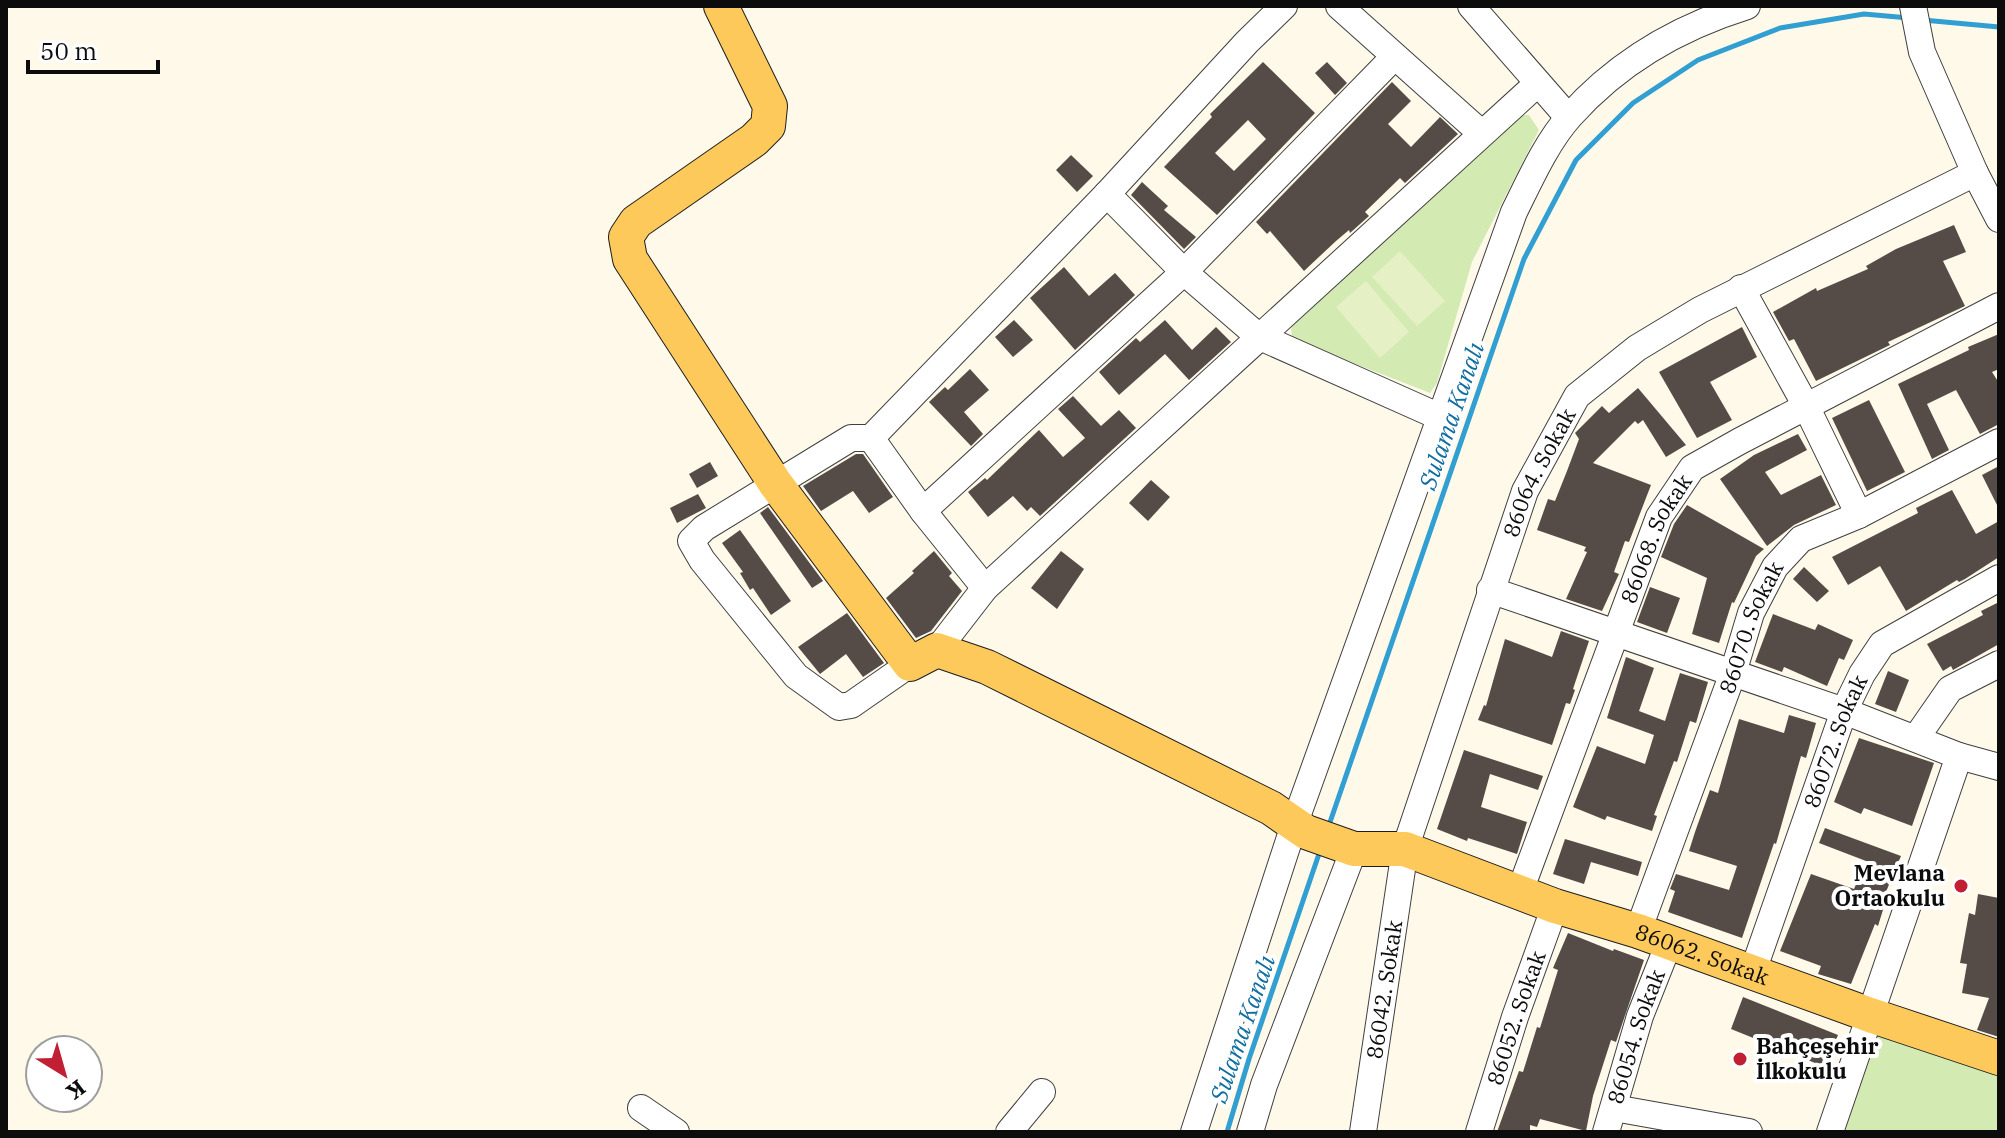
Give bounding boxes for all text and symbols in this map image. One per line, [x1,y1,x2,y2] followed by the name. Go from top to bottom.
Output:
[28,24,158,74] scale bar
[40,35,97,67] text: 50 m
[1411,338,1491,494] water label: Sulama Kanalı
[1496,403,1582,541] street label: 86064. Sokak
[1613,468,1698,607] street label: 86068. Sokak
[1712,556,1790,698] street label: 86070. Sokak
[1796,670,1874,811] street label: 86072. Sokak
[1834,858,1945,912] place label: Mevlana Ortaokulu
[1952,877,1970,895] marker: Mevlana Ortaokulu
[1631,916,1773,991] street label: 86062. Sokak
[1359,918,1408,1061] street label: 86042. Sokak
[1480,946,1552,1089] street label: 86052. Sokak
[1202,951,1282,1107] water label: Sulama Kanalı
[1600,965,1671,1107] street label: 86054. Sokak
[1756,1031,1879,1085] place label: Bahçeşehir İlkokulu
[24,1034,104,1114] north arrow
[1731,1050,1749,1068] marker: Bahçeşehir İlkokulu
[61,1074,92,1107] text: K

